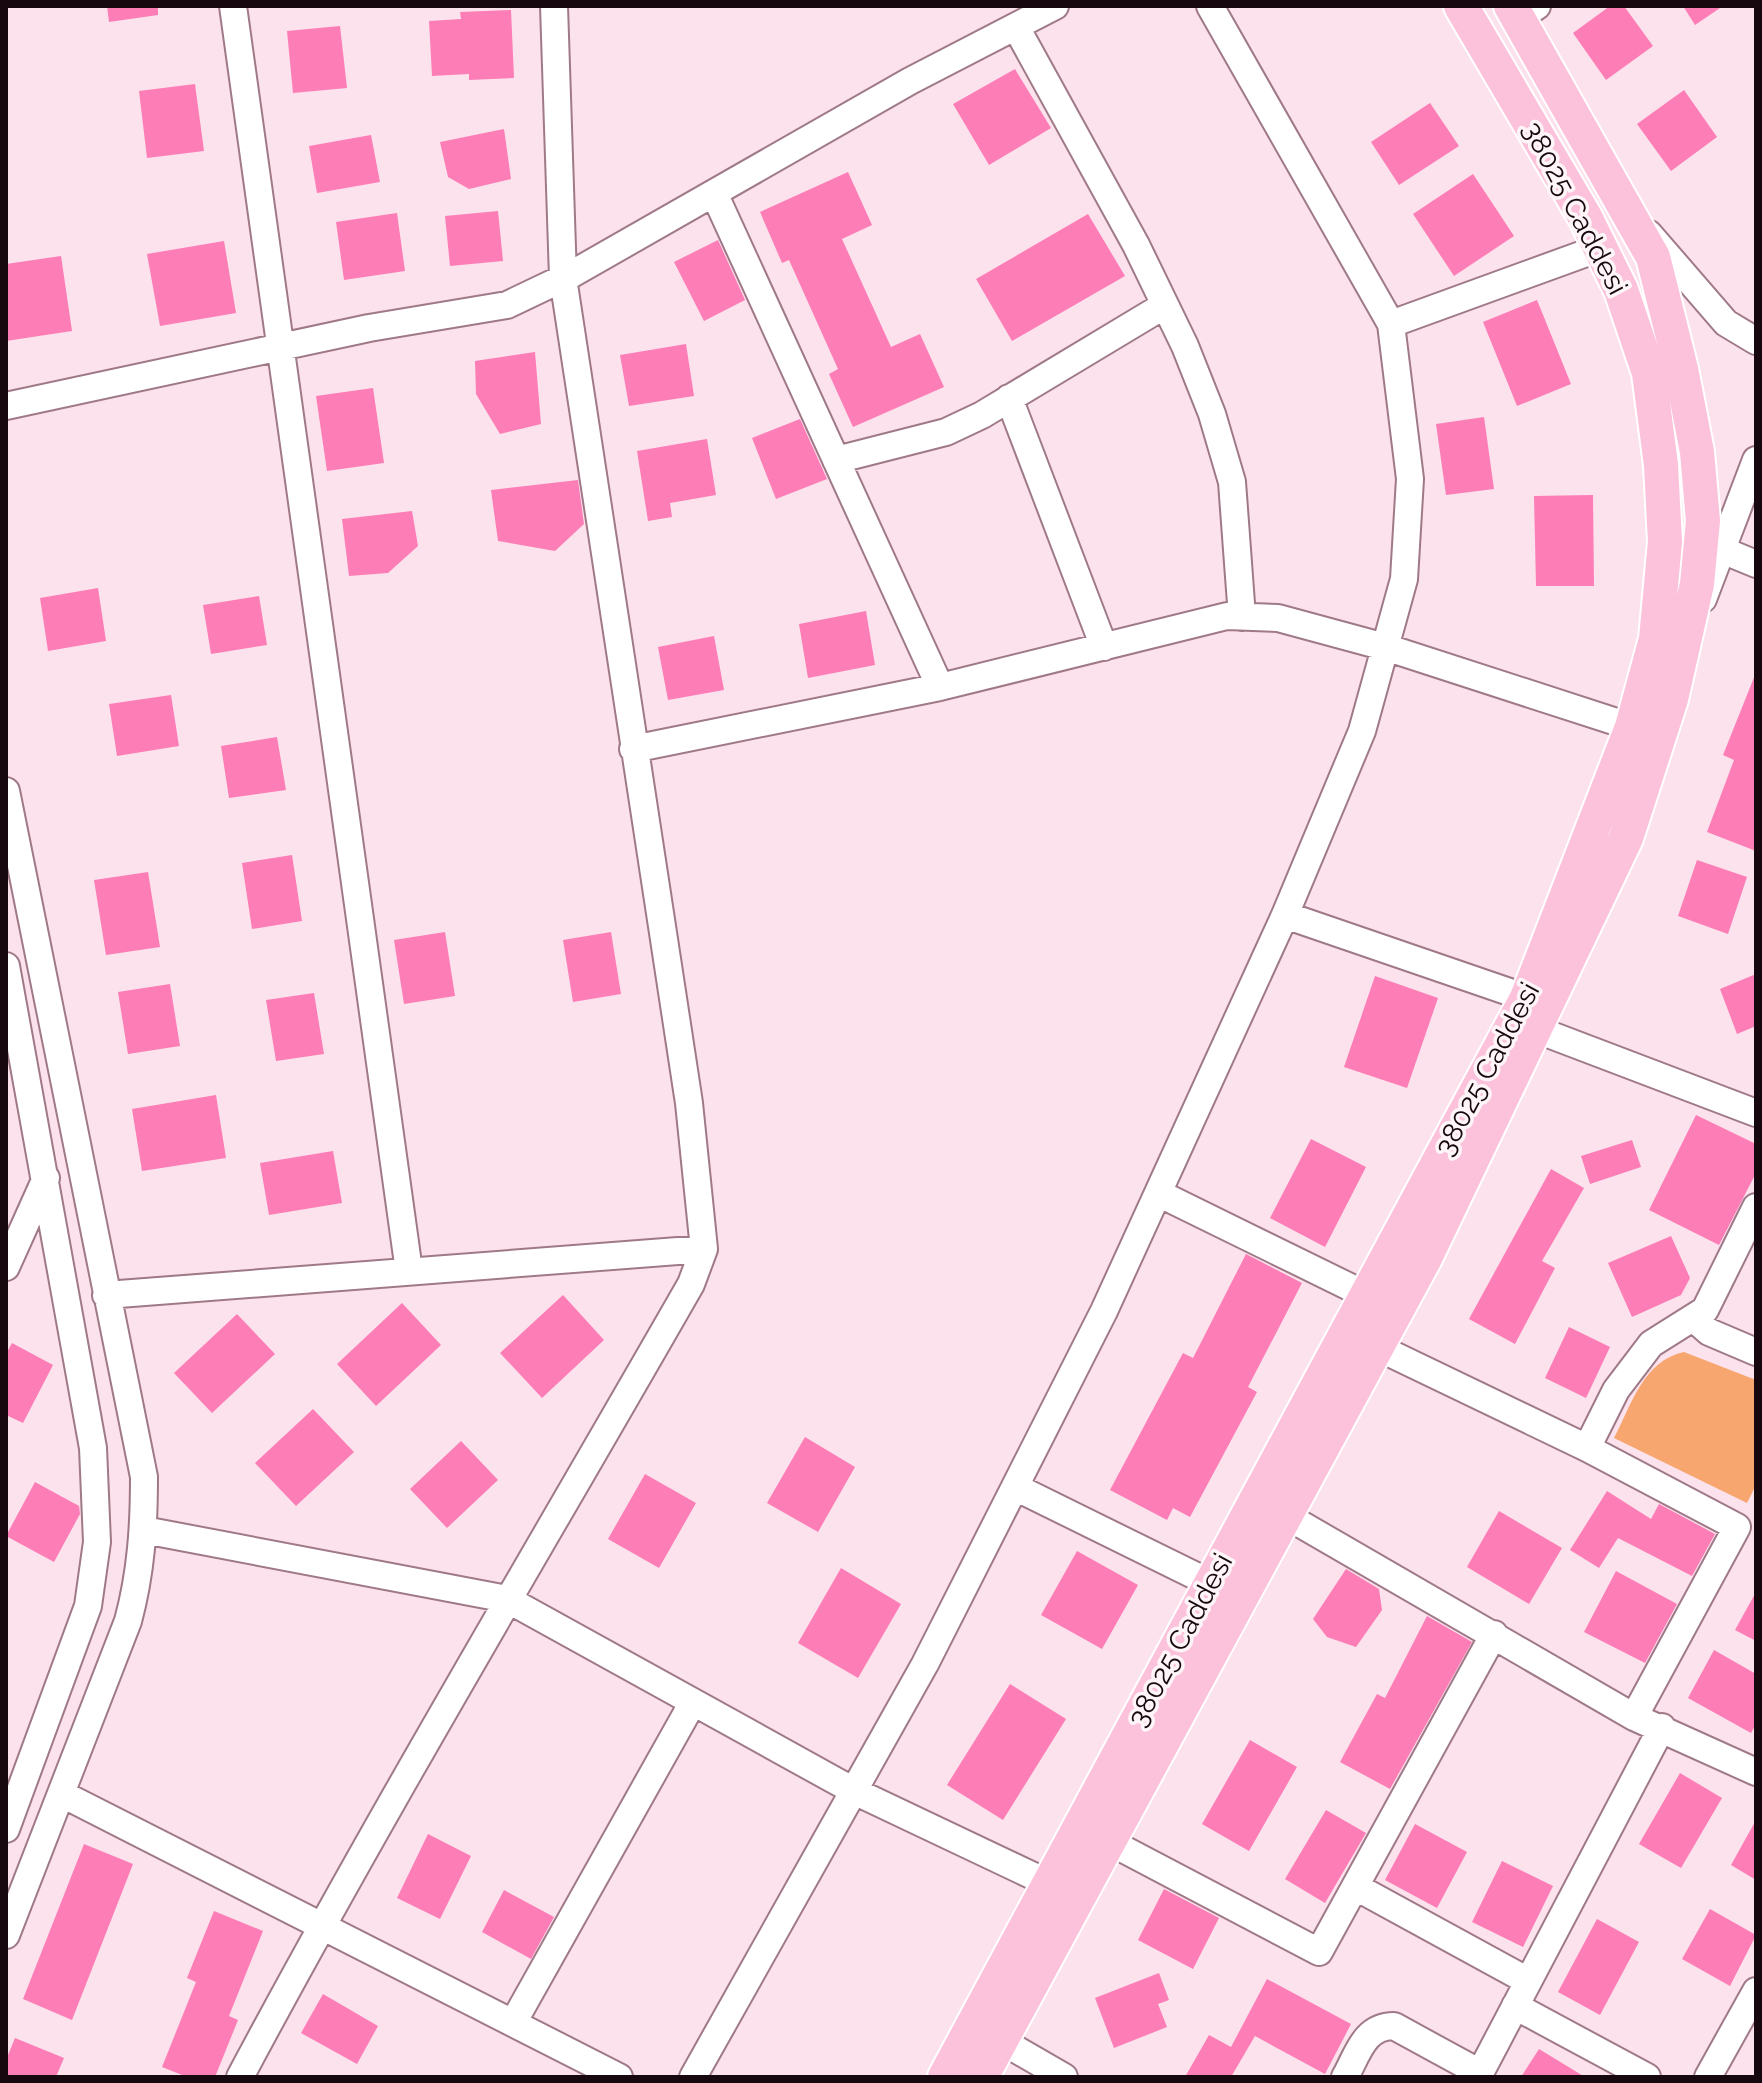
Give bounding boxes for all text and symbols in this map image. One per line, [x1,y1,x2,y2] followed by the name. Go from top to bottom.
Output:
[1516,116,1634,300] street label: 38025 Caddesi
[1428,977,1546,1161] street label: 38025 Caddesi
[1121,1548,1239,1732] street label: 38025 Caddesi

